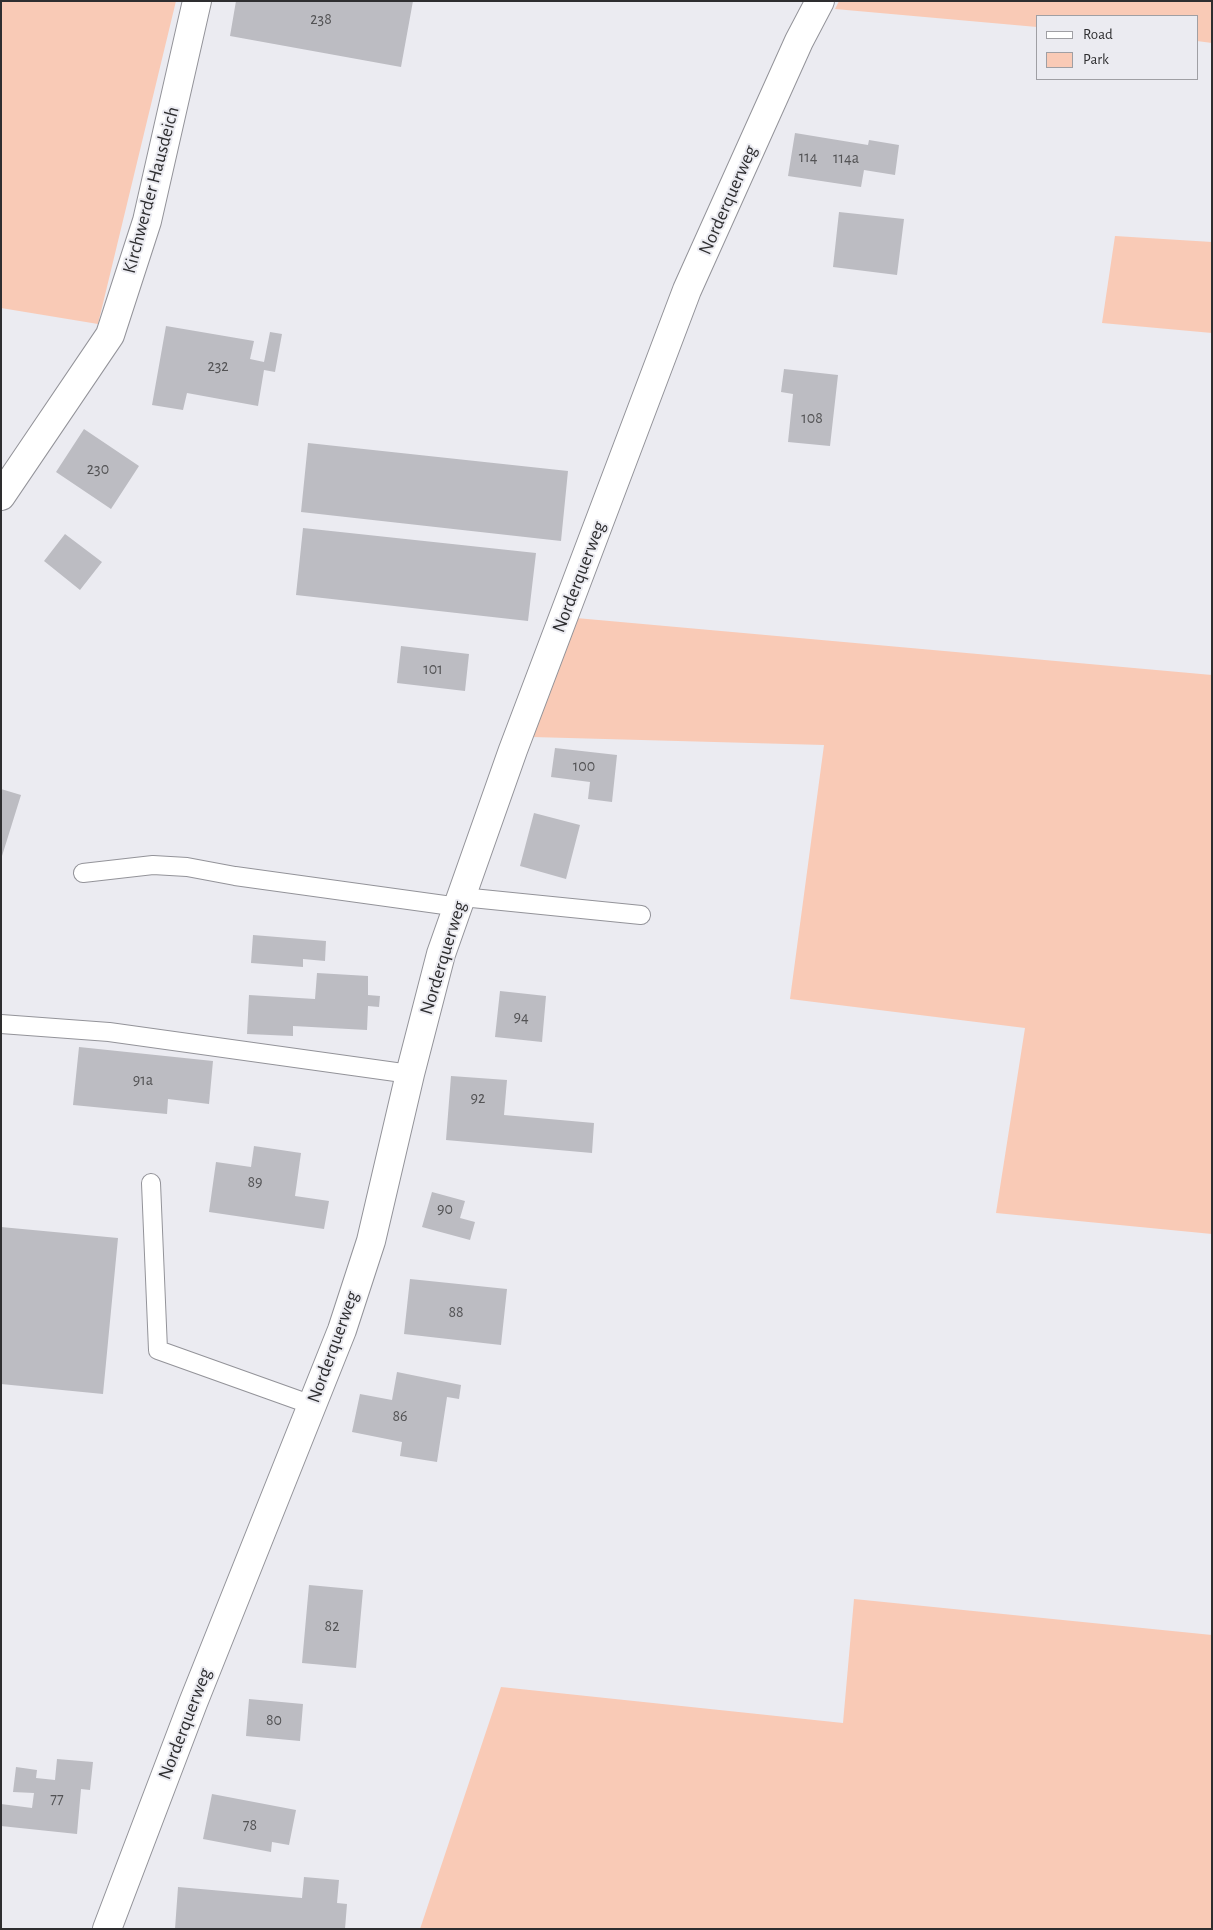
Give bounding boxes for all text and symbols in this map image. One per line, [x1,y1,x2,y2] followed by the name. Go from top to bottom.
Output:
[310,9,332,29] house number: 238
[1036,15,1198,80] legend
[1083,27,1113,42] text: Road
[1083,52,1109,67] text: Park
[118,104,184,276] street label: Kirchwerder Hausdeich
[694,142,762,258] street label: Norderquerweg
[799,147,817,167] house number: 114
[833,148,859,168] house number: 114a
[207,356,229,376] house number: 232
[801,408,823,428] house number: 108
[87,459,109,479] house number: 230
[547,518,611,636] street label: Norderquerweg
[423,659,443,679] house number: 101
[573,756,595,776] house number: 100
[415,899,471,1017] street label: Norderquerweg
[513,1007,529,1027] house number: 94
[133,1070,153,1090] house number: 91a
[471,1088,485,1108] house number: 92
[247,1172,263,1192] house number: 89
[437,1199,453,1219] house number: 90
[302,1288,364,1406] street label: Norderquerweg
[448,1302,464,1322] house number: 88
[392,1406,408,1426] house number: 86
[325,1616,339,1636] house number: 82
[153,1665,217,1783] street label: Norderquerweg
[266,1710,282,1730] house number: 80
[50,1789,64,1809] house number: 77
[243,1815,257,1835] house number: 78

